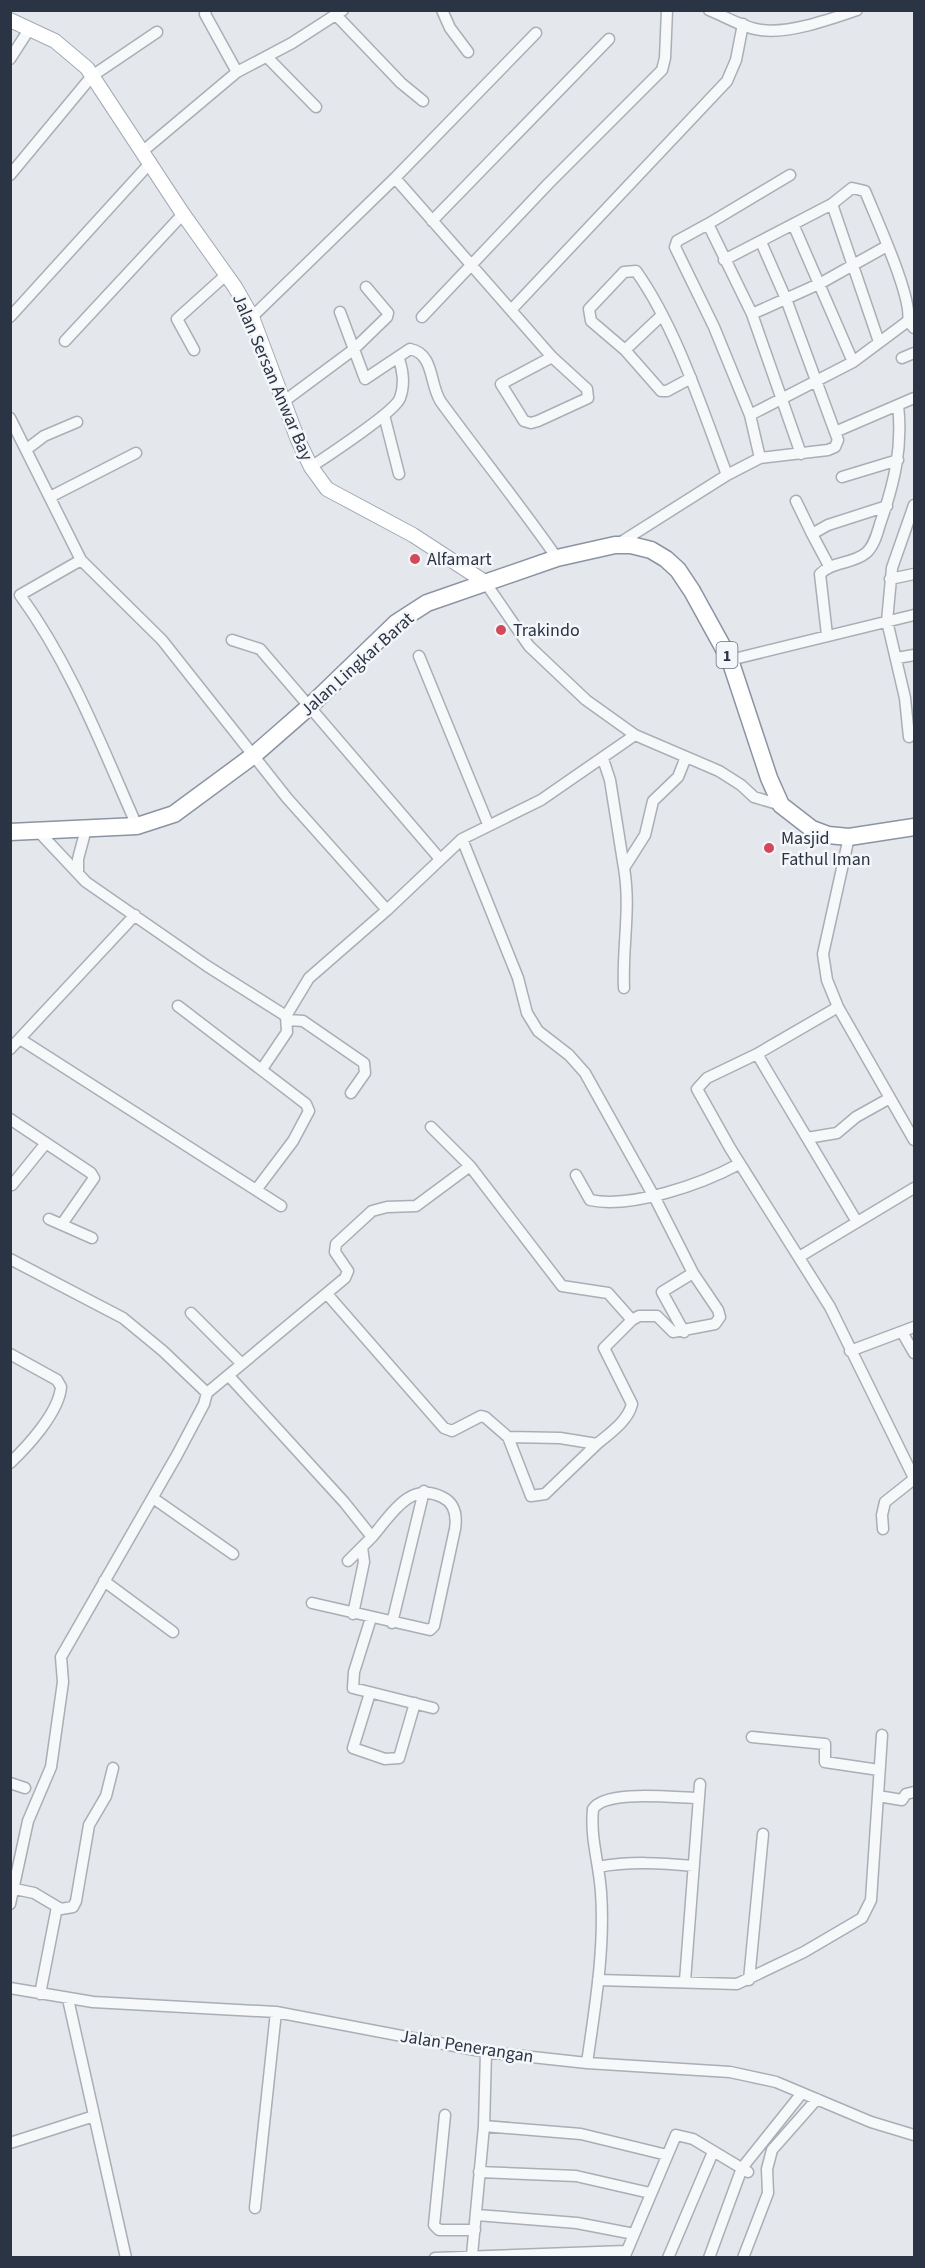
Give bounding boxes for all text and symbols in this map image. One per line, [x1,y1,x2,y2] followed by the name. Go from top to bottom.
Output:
[226,290,319,465] street label: Jalan Sersan Anwar Bay
[427,547,492,572] place label: Alfamart
[408,552,422,566] marker: Alfamart
[295,607,420,722] street label: Jalan Lingkar Barat
[513,618,580,643] place label: Trakindo
[494,623,508,637] marker: Trakindo
[716,642,738,668] road number: 1
[781,826,871,872] place label: Masjid Fathul Iman
[762,841,776,855] marker: Masjid Fathul Iman
[398,2024,535,2069] street label: Jalan Penerangan

